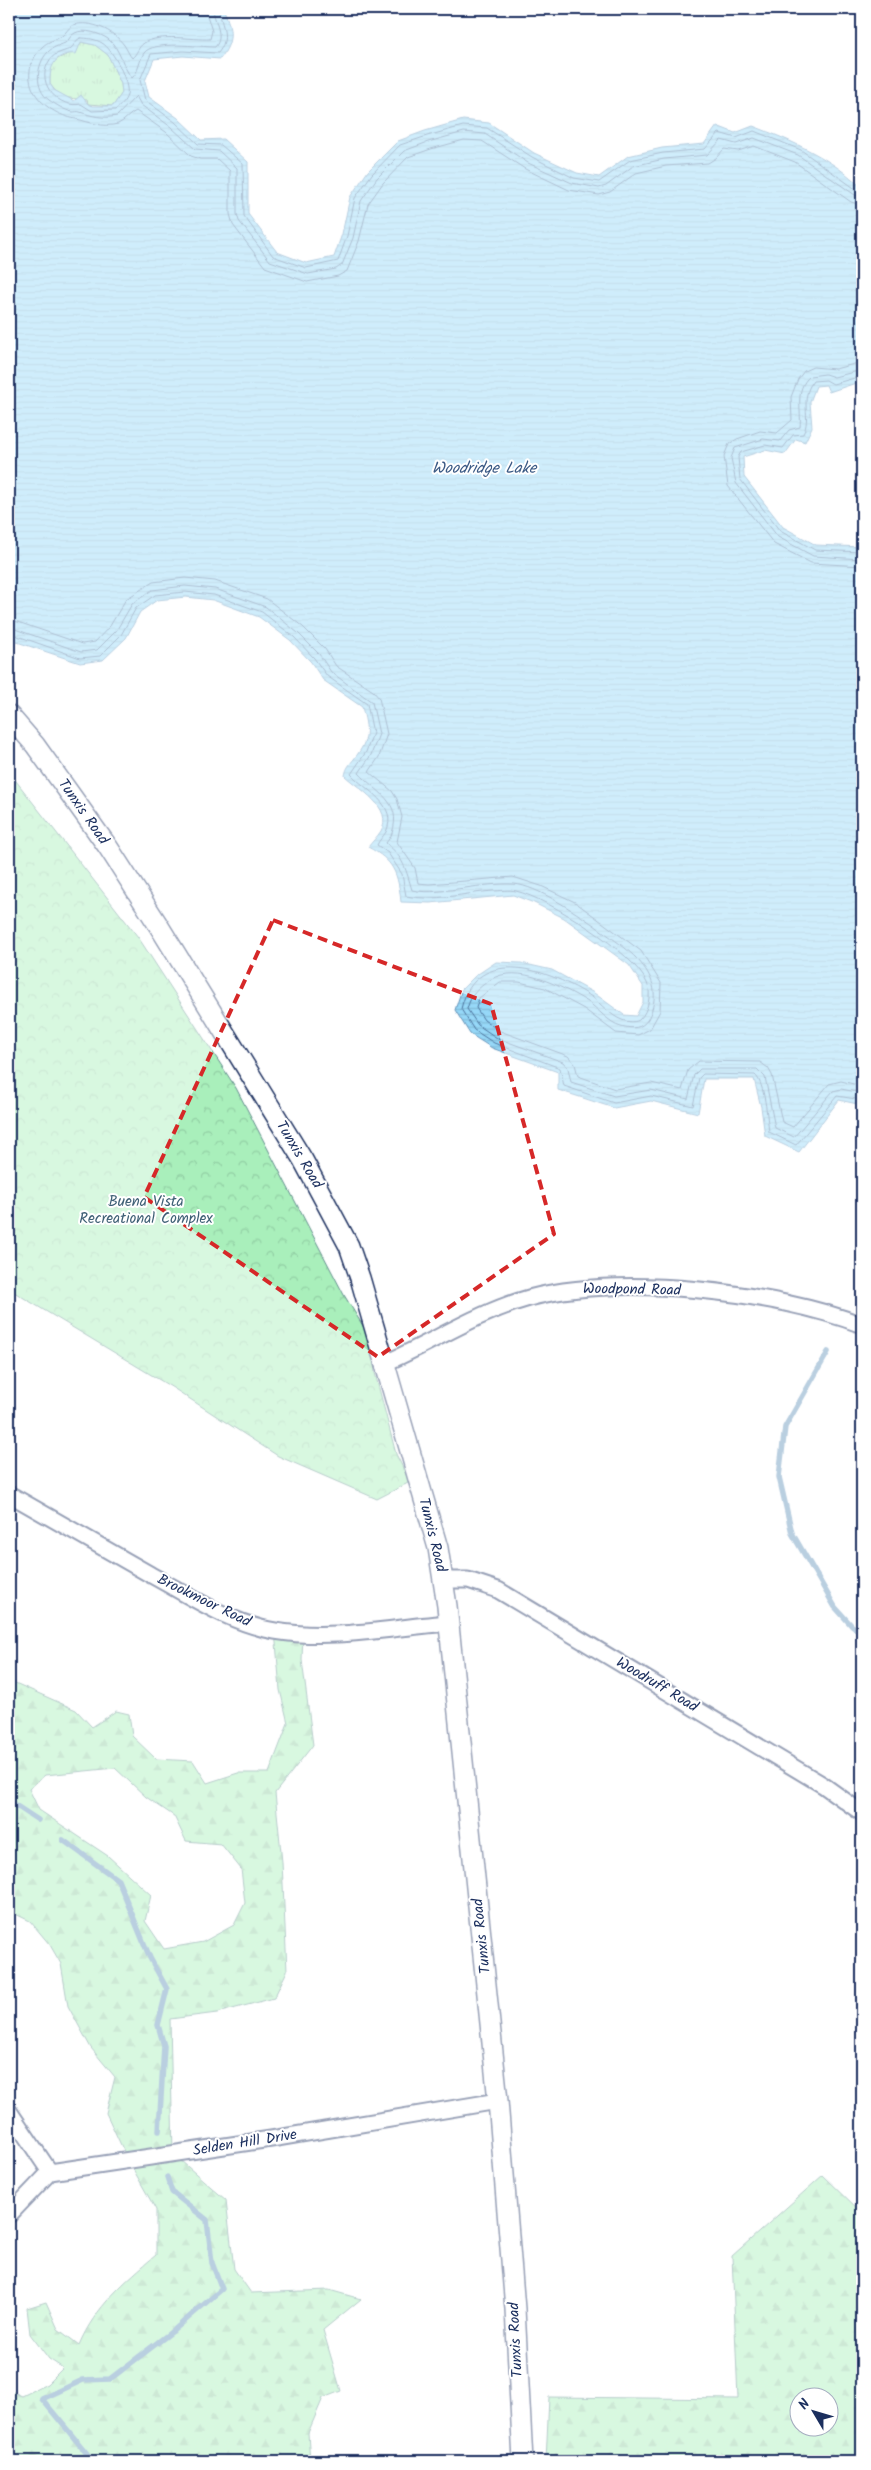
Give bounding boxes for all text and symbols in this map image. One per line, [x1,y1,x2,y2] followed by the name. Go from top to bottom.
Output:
[432,456,538,481] water label: Woodridge Lake
[51,774,115,850] street label: Tunxis Road
[269,1116,329,1194] street label: Tunxis Road
[79,1190,213,1231] park label: Buena Vista Recreational Complex
[583,1277,682,1303] street label: Woodpond Road
[411,1495,453,1575] street label: Tunxis Road
[153,1568,255,1634] street label: Brookmoor Road
[611,1651,703,1719] street label: Woodruff Road
[466,1897,498,1975] street label: Tunxis Road
[191,2123,299,2163] street label: Selden Hill Drive
[502,2301,530,2378] street label: Tunxis Road
[788,2388,838,2438] north arrow
[793,2394,816,2415] text: N

